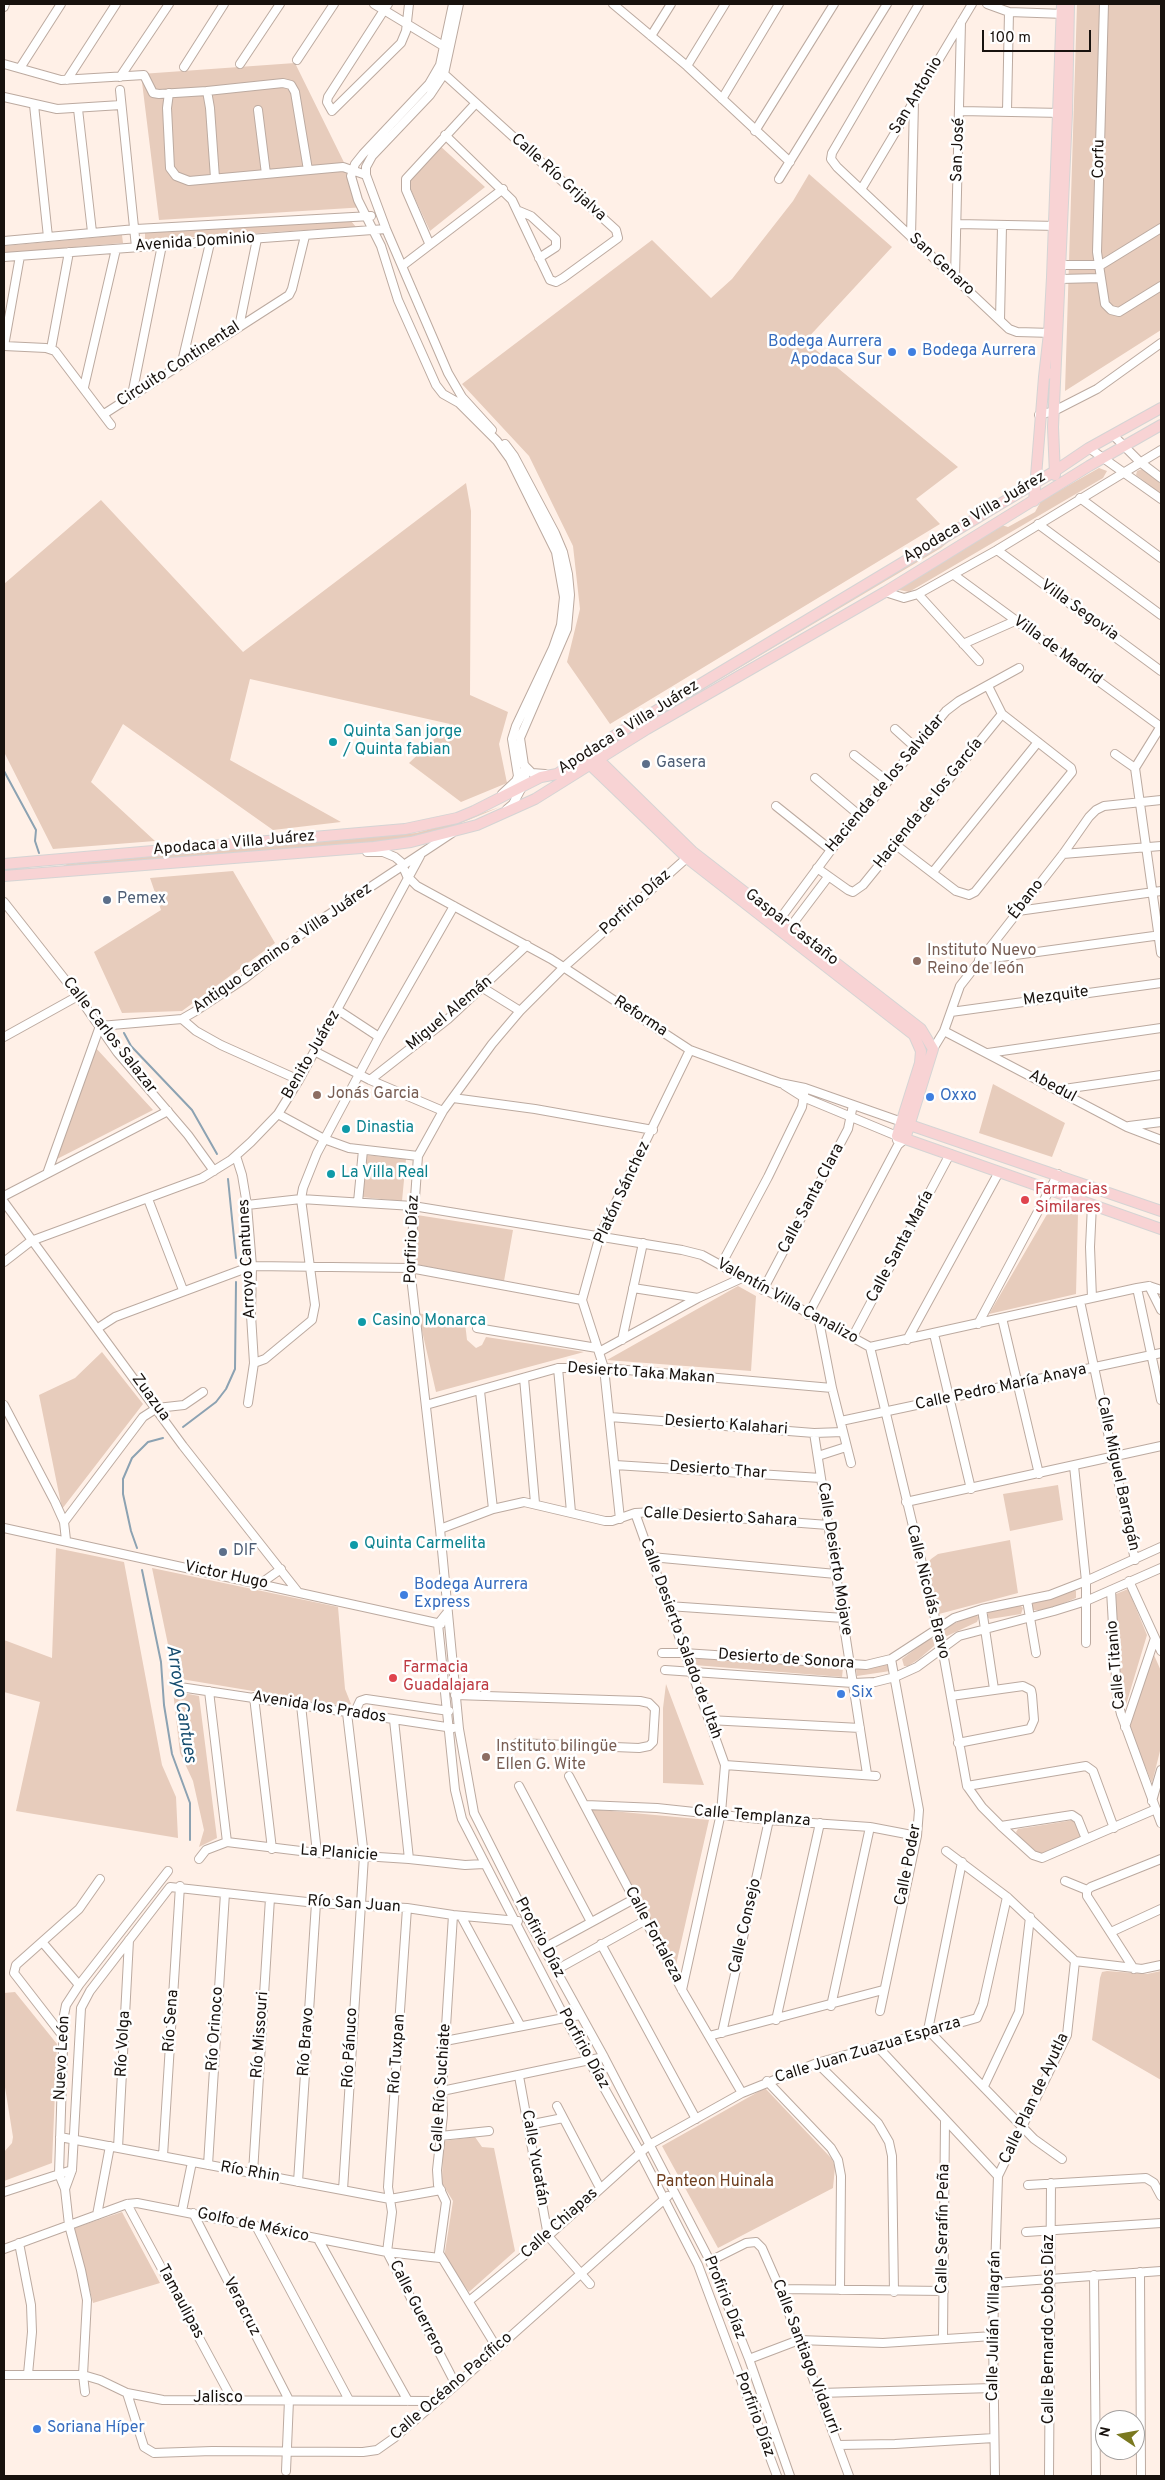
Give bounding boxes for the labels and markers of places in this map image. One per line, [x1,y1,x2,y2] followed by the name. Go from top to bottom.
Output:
[768,333,882,371] place label: Bodega Aurrera Apodaca Sur
[922,342,1036,362] place label: Bodega Aurrera
[886,346,898,358] marker: Bodega Aurrera Apodaca Sur
[906,346,918,358] marker: Bodega Aurrera
[343,723,462,761] place label: Quinta San jorge / Quinta fabian
[327,736,339,748] marker: Quinta San jorge / Quinta fabian
[656,754,706,774] place label: Gasera
[640,758,652,770] marker: Gasera
[117,890,166,910] place label: Pemex
[101,894,113,906] marker: Pemex
[927,942,1036,980] place label: Instituto Nuevo Reino de león
[911,955,923,967] marker: Instituto Nuevo Reino de león
[327,1085,419,1105] place label: Jonás Garcia
[940,1087,977,1107] place label: Oxxo
[311,1089,323,1101] marker: Jonás Garcia
[924,1091,936,1103] marker: Oxxo
[356,1119,414,1139] place label: Dinastia
[340,1123,352,1135] marker: Dinastia
[341,1164,429,1184] place label: La Villa Real
[325,1168,337,1180] marker: La Villa Real
[1035,1181,1108,1219] place label: Farmacias Similares
[1019,1194,1031,1206] marker: Farmacias Similares
[372,1312,486,1332] place label: Casino Monarca
[356,1316,368,1328] marker: Casino Monarca
[364,1535,486,1555] place label: Quinta Carmelita
[348,1539,360,1551] marker: Quinta Carmelita
[233,1542,257,1562] place label: DIF
[217,1546,229,1558] marker: DIF
[414,1576,528,1614] place label: Bodega Aurrera Express
[398,1589,410,1601] marker: Bodega Aurrera Express
[403,1659,489,1697] place label: Farmacia Guadalajara
[387,1672,399,1684] marker: Farmacia Guadalajara
[851,1684,873,1704] place label: Six
[835,1688,847,1700] marker: Six
[496,1738,617,1776] place label: Instituto bilingüe Ellen G. Wite
[480,1751,492,1763] marker: Instituto bilingüe Ellen G. Wite
[47,2419,145,2439] place label: Soriana Híper
[31,2423,43,2435] marker: Soriana Híper

